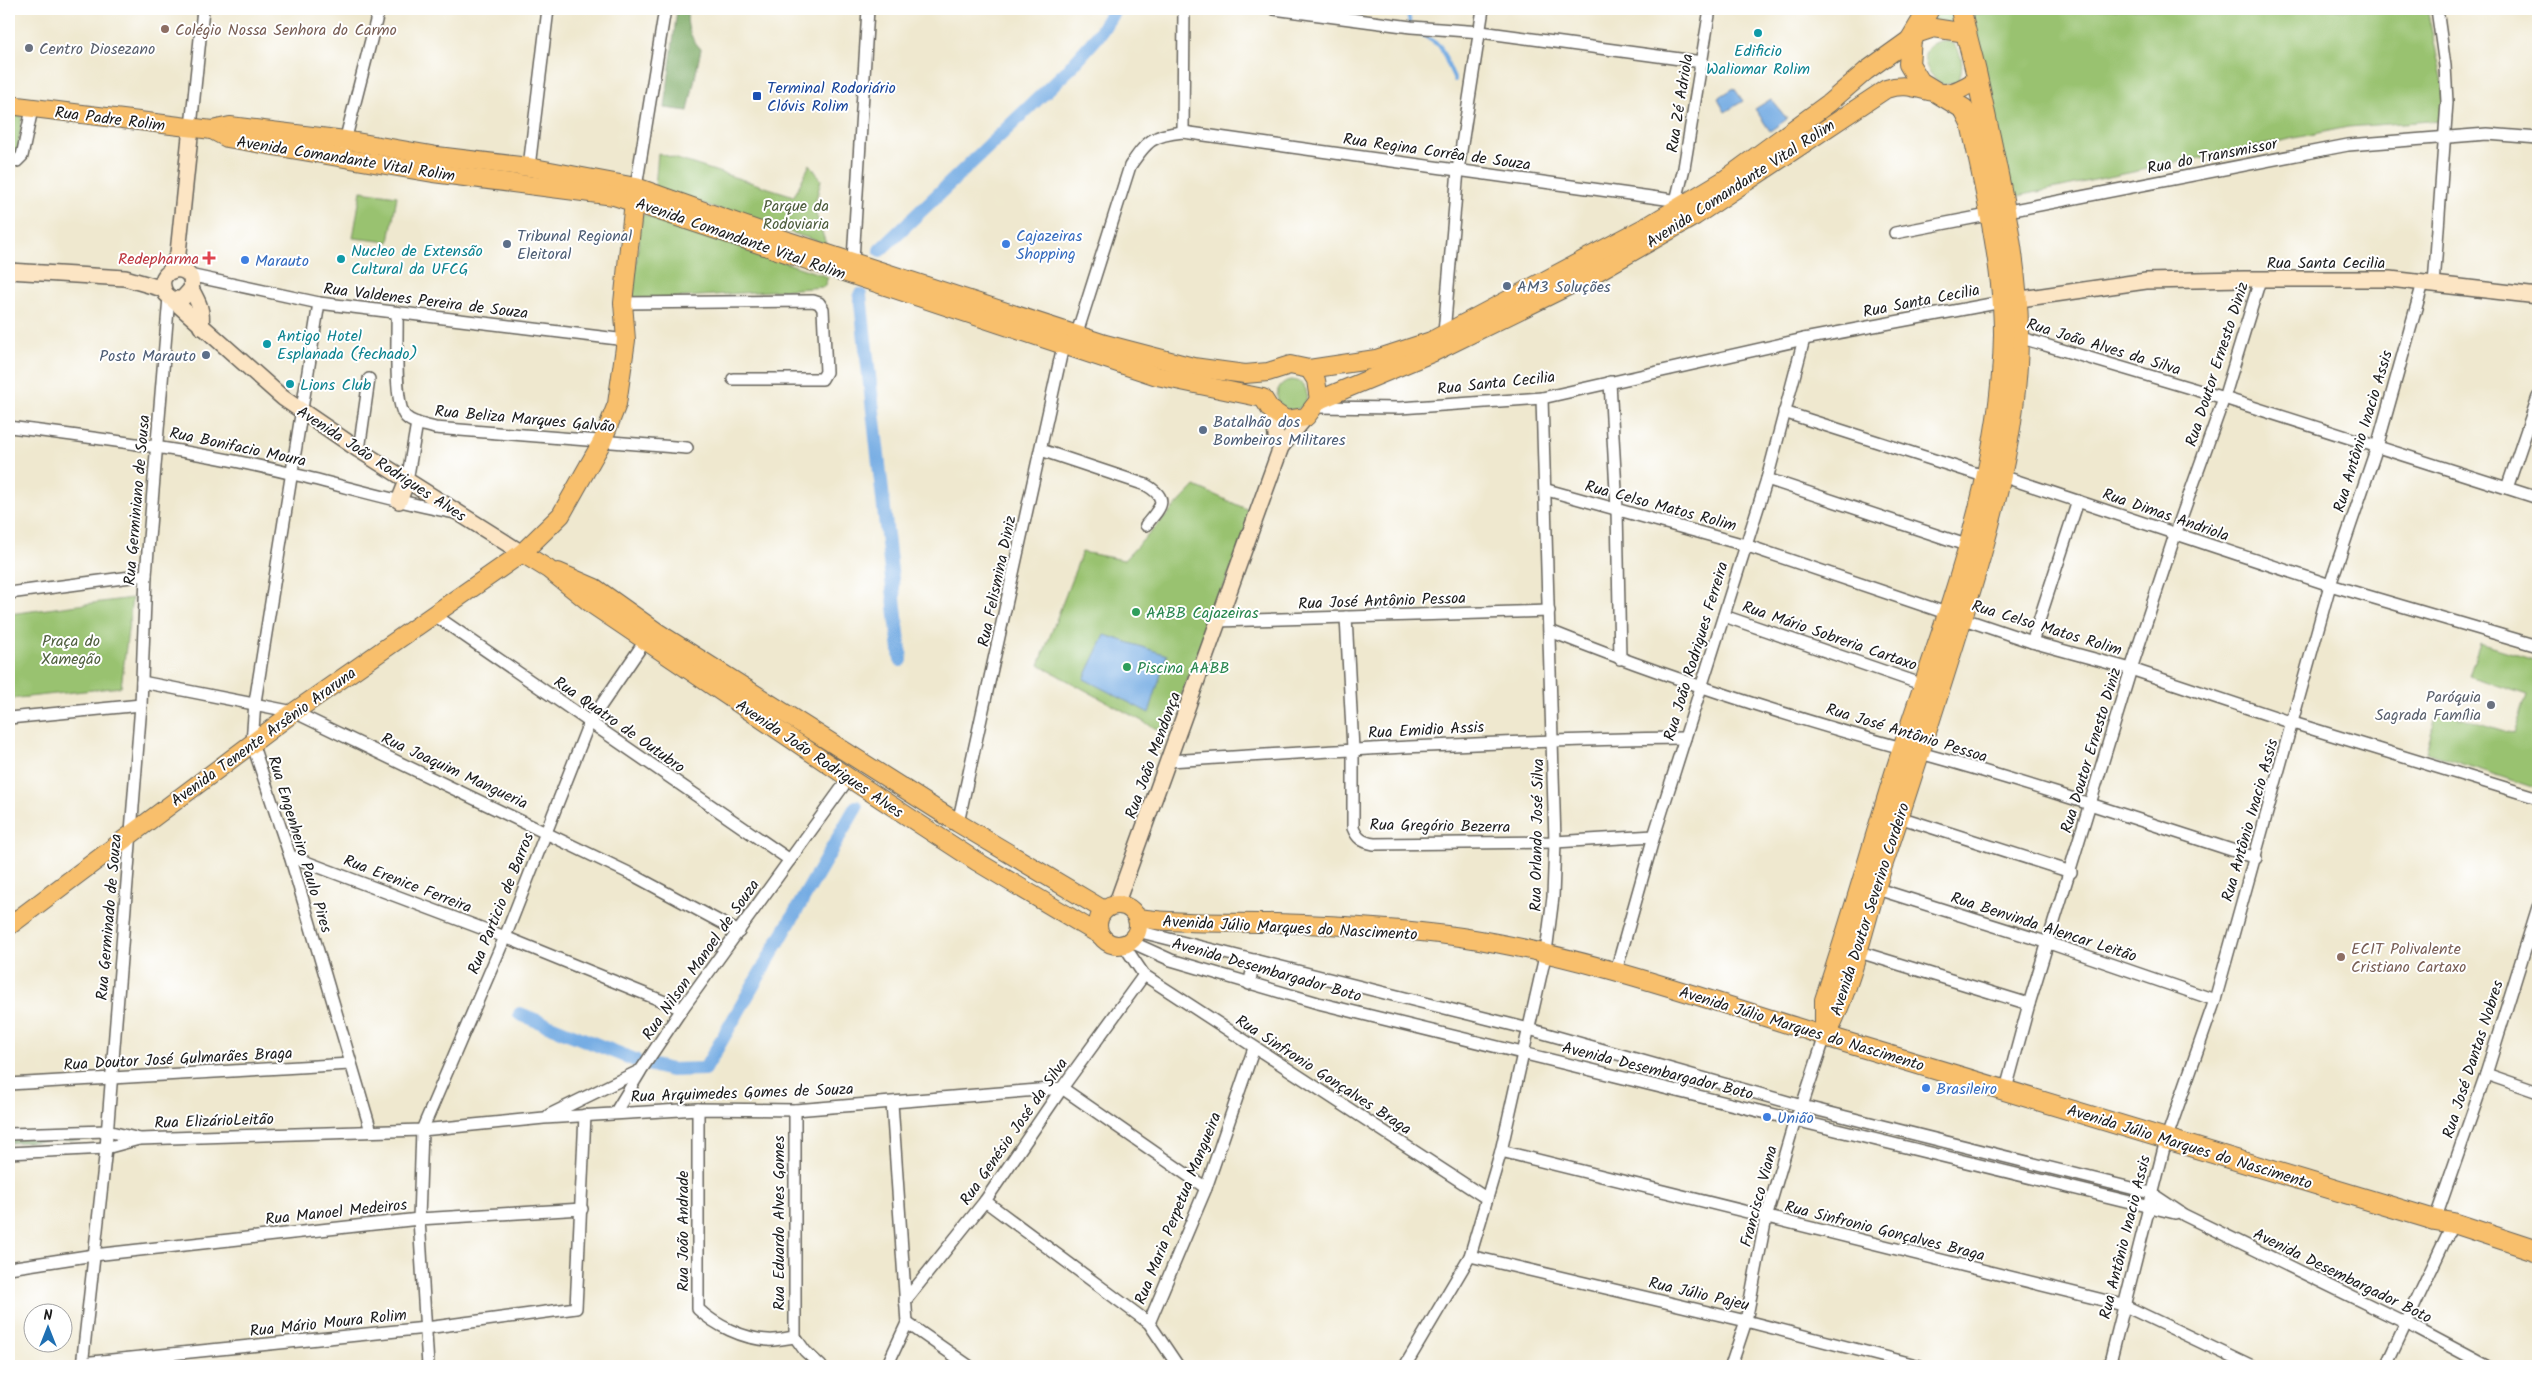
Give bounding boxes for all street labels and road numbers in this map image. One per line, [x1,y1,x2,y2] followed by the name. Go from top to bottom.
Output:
[1660,52,1701,154] street label: Rua Zé Adriola
[53,100,167,139] street label: Rua Padre Rolim
[1641,114,1840,255] street label: Avenida Comandante Vital Rolim
[1341,127,1532,178] street label: Rua Regina Corrêa de Souza
[235,130,457,189] street label: Avenida Comandante Vital Rolim
[2145,131,2281,181] street label: Rua do Transmissor
[632,192,849,287] street label: Avenida Comandante Vital Rolim
[2267,251,2385,276] street label: Rua Santa Cecilia
[322,277,530,326] street label: Rua Valdenes Pereira de Souza
[1861,278,1982,325] street label: Rua Santa Cecilia
[2179,279,2256,450] street label: Rua Doutor Ernesto Diniz
[2023,312,2184,383] street label: Rua João Alves da Silva
[2327,347,2400,516] street label: Rua Antônio Inacio Assis
[1436,365,1556,402] street label: Rua Santa Cecilia
[434,399,616,440] street label: Rua Beliza Marques Galvão
[291,400,471,529] street label: Avenida João Rodrigues Alves
[118,414,157,586] street label: Rua Germiniano de Sousa
[167,421,308,474] street label: Rua Bonifacio Moura
[1582,474,1739,539] street label: Rua Celso Matos Rolim
[2099,482,2232,549] street label: Rua Dimas Andriola
[971,513,1024,649] street label: Rua Felismina Diniz
[1657,559,1736,744] street label: Rua João Rodrigues Ferreira
[1298,586,1466,617] street label: Rua José Antônio Pessoa
[1968,594,2125,663] street label: Rua Celso Matos Rolim
[1739,595,1920,678] street label: Rua Mário Sobreria Cartaxo
[166,661,362,813] street label: Avenida Tenente Arsênio Araruna
[2054,665,2129,836] street label: Rua Doutor Ernesto Diniz
[548,670,690,780] street label: Rua Quatro de Outubro
[1119,688,1188,823] street label: Rua João Mendonça
[730,694,908,825] street label: Avenida João Rodrigues Alves
[1823,697,1990,770] street label: Rua José Antônio Pessoa
[1367,715,1485,746] street label: Rua Emidio Assis
[377,726,532,816] street label: Rua Joaquim Mangueria
[2215,736,2286,905] street label: Rua Antônio Inacio Assis
[261,753,338,936] street label: Rua Engenheiro Paulo Pires
[1524,758,1551,912] street label: Rua Orlando José Silva
[1824,800,1917,1019] street label: Avenida Doutor Severino Cordeiro
[1369,813,1510,840] street label: Rua Gregório Bezerra
[462,829,541,978] street label: Rua Particio de Barros
[90,833,129,1001] street label: Rua Germinado de Souza
[340,848,475,920] street label: Rua Erenice Ferreira
[636,874,766,1045] street label: Rua Nilson Manoel de Souza
[1947,886,2140,969] street label: Rua Benvinda Alencar Leitão
[1162,909,1418,948] street label: Avenida Júlio Marques do Nascimento
[1169,931,1364,1010] street label: Avenida Desembargador Boto
[2436,977,2511,1142] street label: Rua José Dantas Nobres
[1676,980,1927,1079] street label: Avenida Júlio Marques do Nascimento
[1230,1009,1416,1142] street label: Rua Sinfronio Gonçalves Braga
[1559,1036,1756,1107] street label: Avenida Desembargador Boto
[63,1041,293,1078] street label: Rua Doutor José Gulmarães Braga
[954,1053,1075,1211] street label: Rua Genésio José da Silva
[630,1077,854,1110] street label: Rua Arquimedes Gomes de Souza
[2064,1098,2315,1197] street label: Avenida Júlio Marques do Nascimento
[154,1107,274,1136] street label: Rua ElizárioLeitão
[1128,1109,1229,1309] street label: Rua Maria Perpetua Mangueira
[767,1135,792,1311] street label: Rua Eduardo Alves Gomes
[1734,1143,1785,1250] street label: Francisco Viana
[2093,1153,2158,1322] street label: Rua Antônio Inacio Assis
[671,1170,696,1292] street label: Rua João Andrade
[264,1193,409,1232] street label: Rua Manoel Medeiros
[1782,1194,1987,1268] street label: Rua Sinfronio Gonçalves Braga
[2249,1222,2436,1331] street label: Avenida Desembargador Boto
[1646,1271,1752,1318] street label: Rua Júlio Pajeu
[248,1303,408,1344] street label: Rua Mário Moura Rolim

